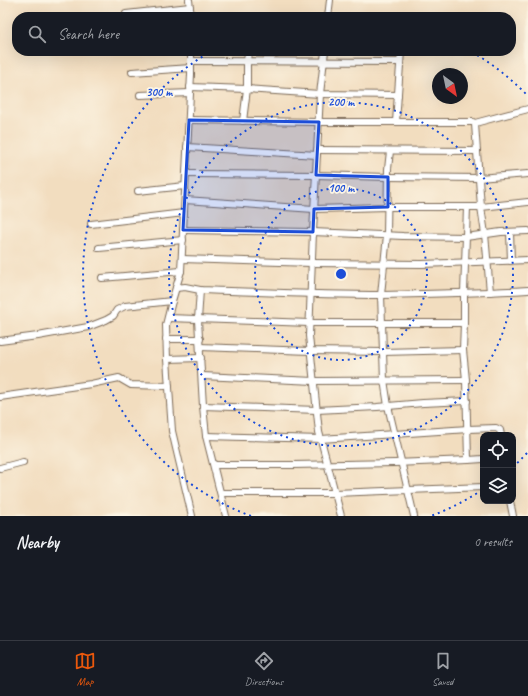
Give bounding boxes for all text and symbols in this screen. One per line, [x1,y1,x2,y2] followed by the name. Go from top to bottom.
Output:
[12,12,516,56] search box
[26,23,48,45] icon: search
[58,25,119,44] text: Search here
[432,68,468,104] north arrow
[146,84,173,100] text: 300 m
[328,94,355,110] text: 200 m
[328,180,355,196] text: 100 m
[334,267,348,281] centre of rings
[480,432,516,504] map controls
[480,432,516,468] button: locate
[480,468,516,504] button: layers
[16,532,59,553] text: Nearby
[474,534,512,550] text: 0 results
[74,650,96,688] tab: Map
[245,650,283,688] tab: Directions
[432,650,454,688] tab: Saved

